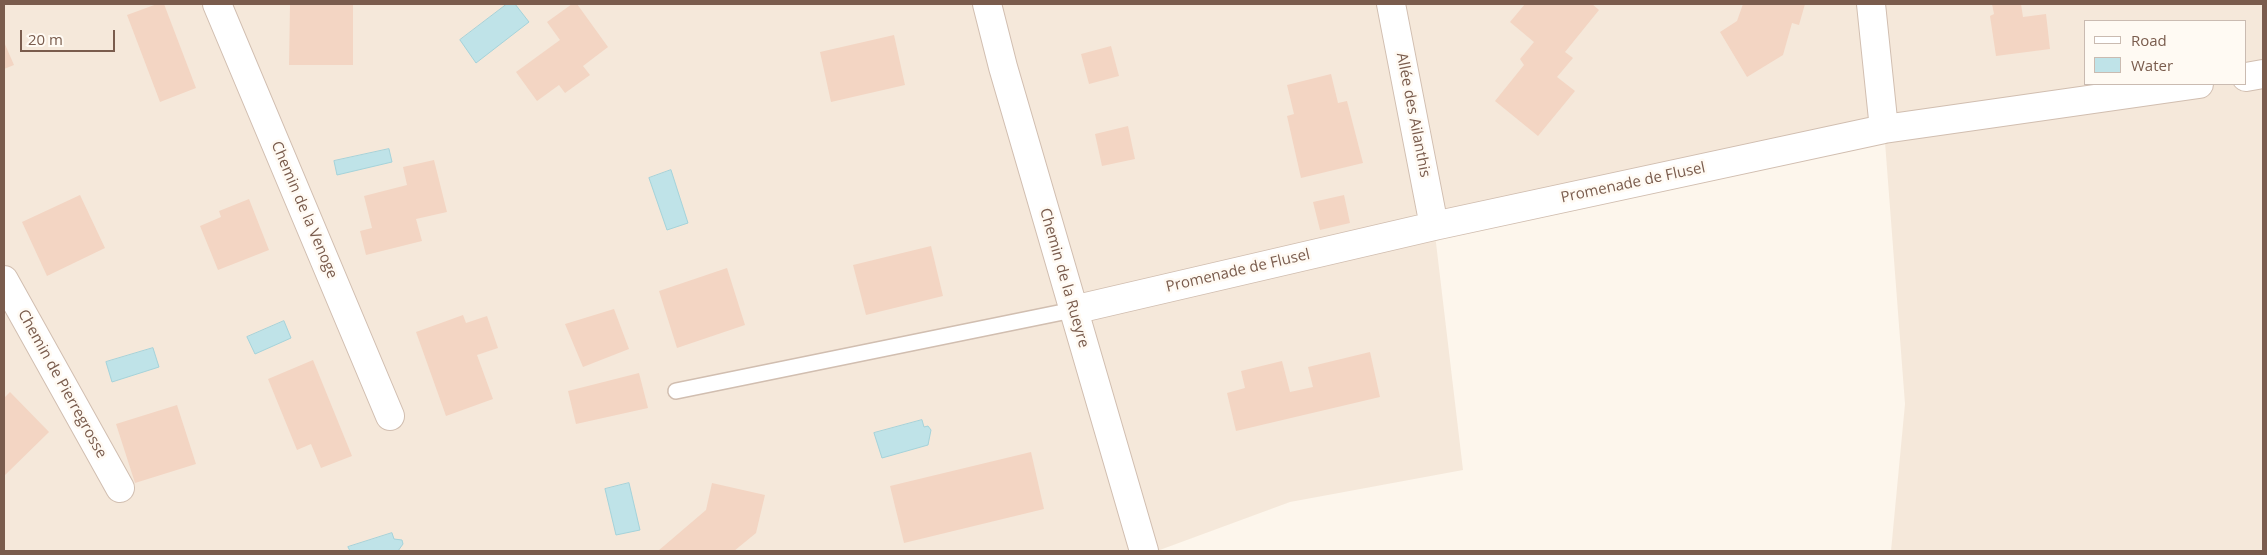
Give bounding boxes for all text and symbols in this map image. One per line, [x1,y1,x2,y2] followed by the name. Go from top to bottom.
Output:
[22,20,118,52] scale bar
[2084,20,2247,85] legend
[28,29,63,49] text: 20 m
[2131,30,2167,50] text: Road
[1392,51,1434,179] street label: Allée des Ailanthis
[2131,55,2173,75] text: Water
[267,139,341,281] street label: Chemin de la Venoge
[1559,159,1707,207] street label: Promenade de Flusel
[1035,206,1093,350] street label: Chemin de la Rueyre
[1164,246,1312,296] street label: Promenade de Flusel
[14,306,110,462] street label: Chemin de Pierregrosse

